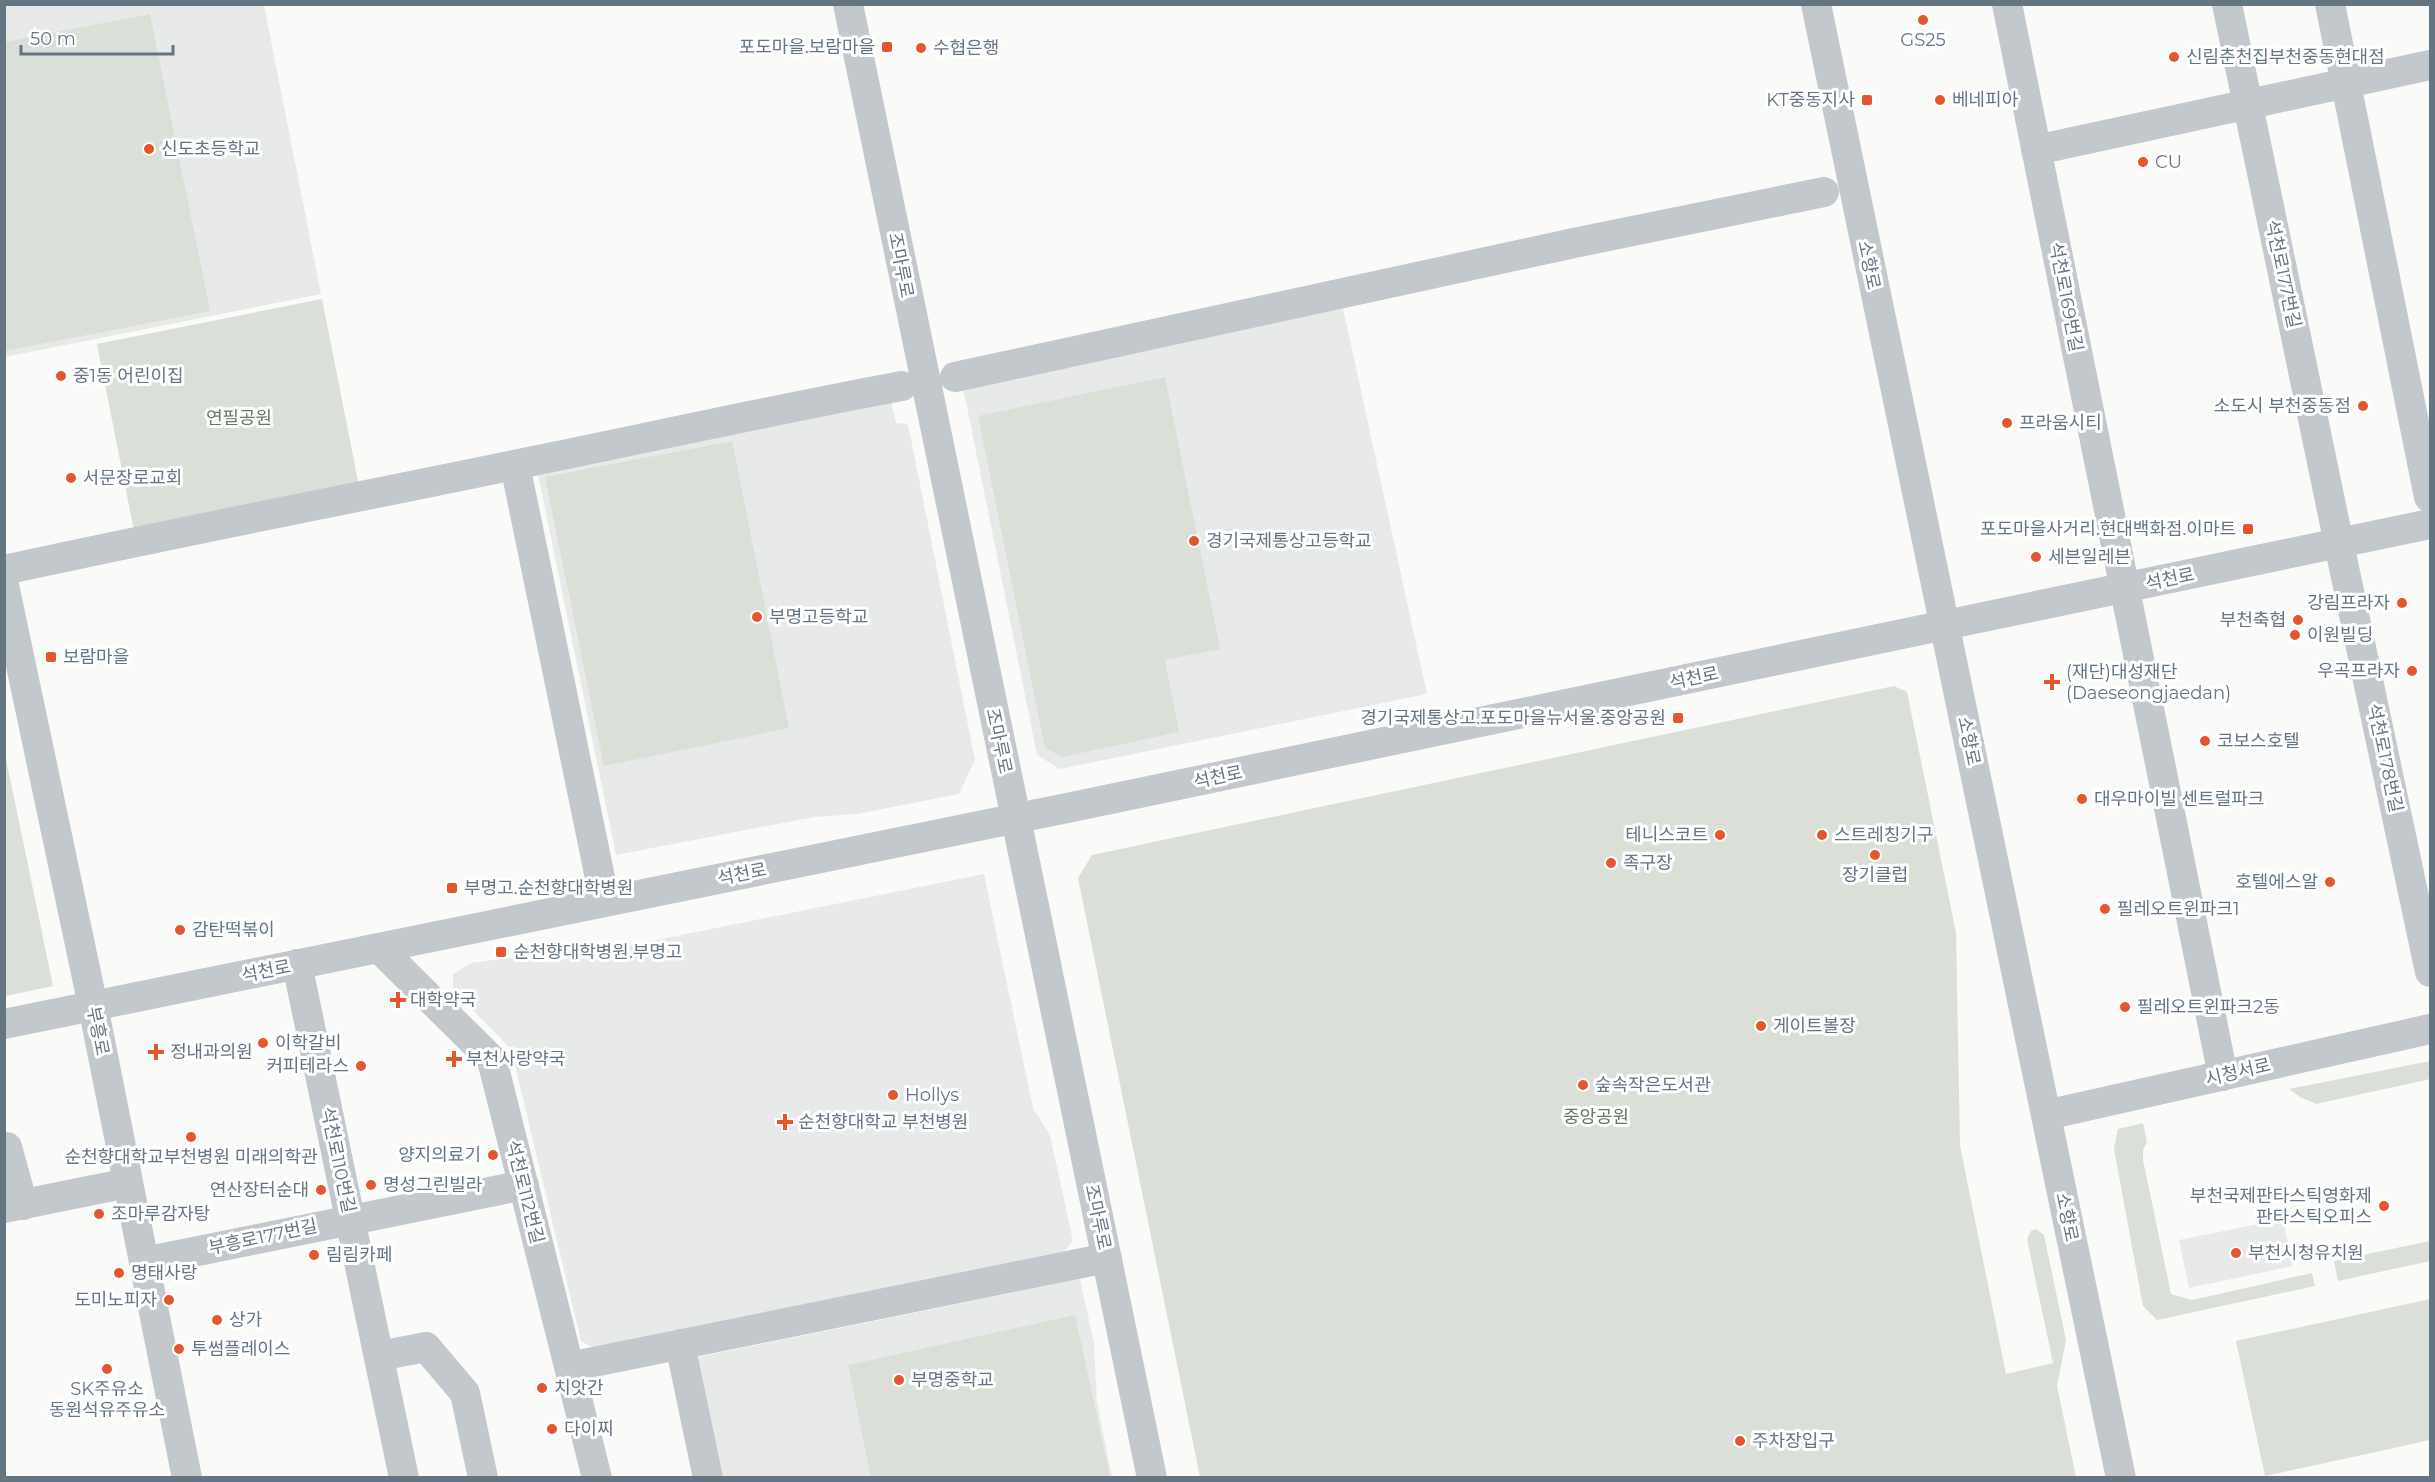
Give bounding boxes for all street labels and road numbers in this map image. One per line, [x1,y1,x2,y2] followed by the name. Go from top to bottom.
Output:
[2261,218,2305,330] street label: 석천로177번길
[884,230,918,300] street label: 조마루로
[1853,238,1885,292] street label: 소향로
[2045,240,2087,354] street label: 석천로169번길
[2143,563,2197,595] street label: 석천로
[1667,662,1721,694] street label: 석천로
[2363,701,2407,815] street label: 석천로178번길
[981,706,1017,776] street label: 조마루로
[1953,714,1985,768] street label: 소향로
[1191,761,1245,793] street label: 석천로
[716,858,768,890] street label: 석천로
[240,955,292,987] street label: 석천로
[82,1005,114,1057] street label: 부흥로
[2203,1054,2273,1090] street label: 시청서로
[316,1105,360,1215] street label: 석천로110번길
[502,1138,548,1246] street label: 석천로112번길
[1080,1182,1116,1252] street label: 조마루로
[2051,1190,2083,1244] street label: 소향로
[207,1215,319,1259] street label: 부흥로177번길

